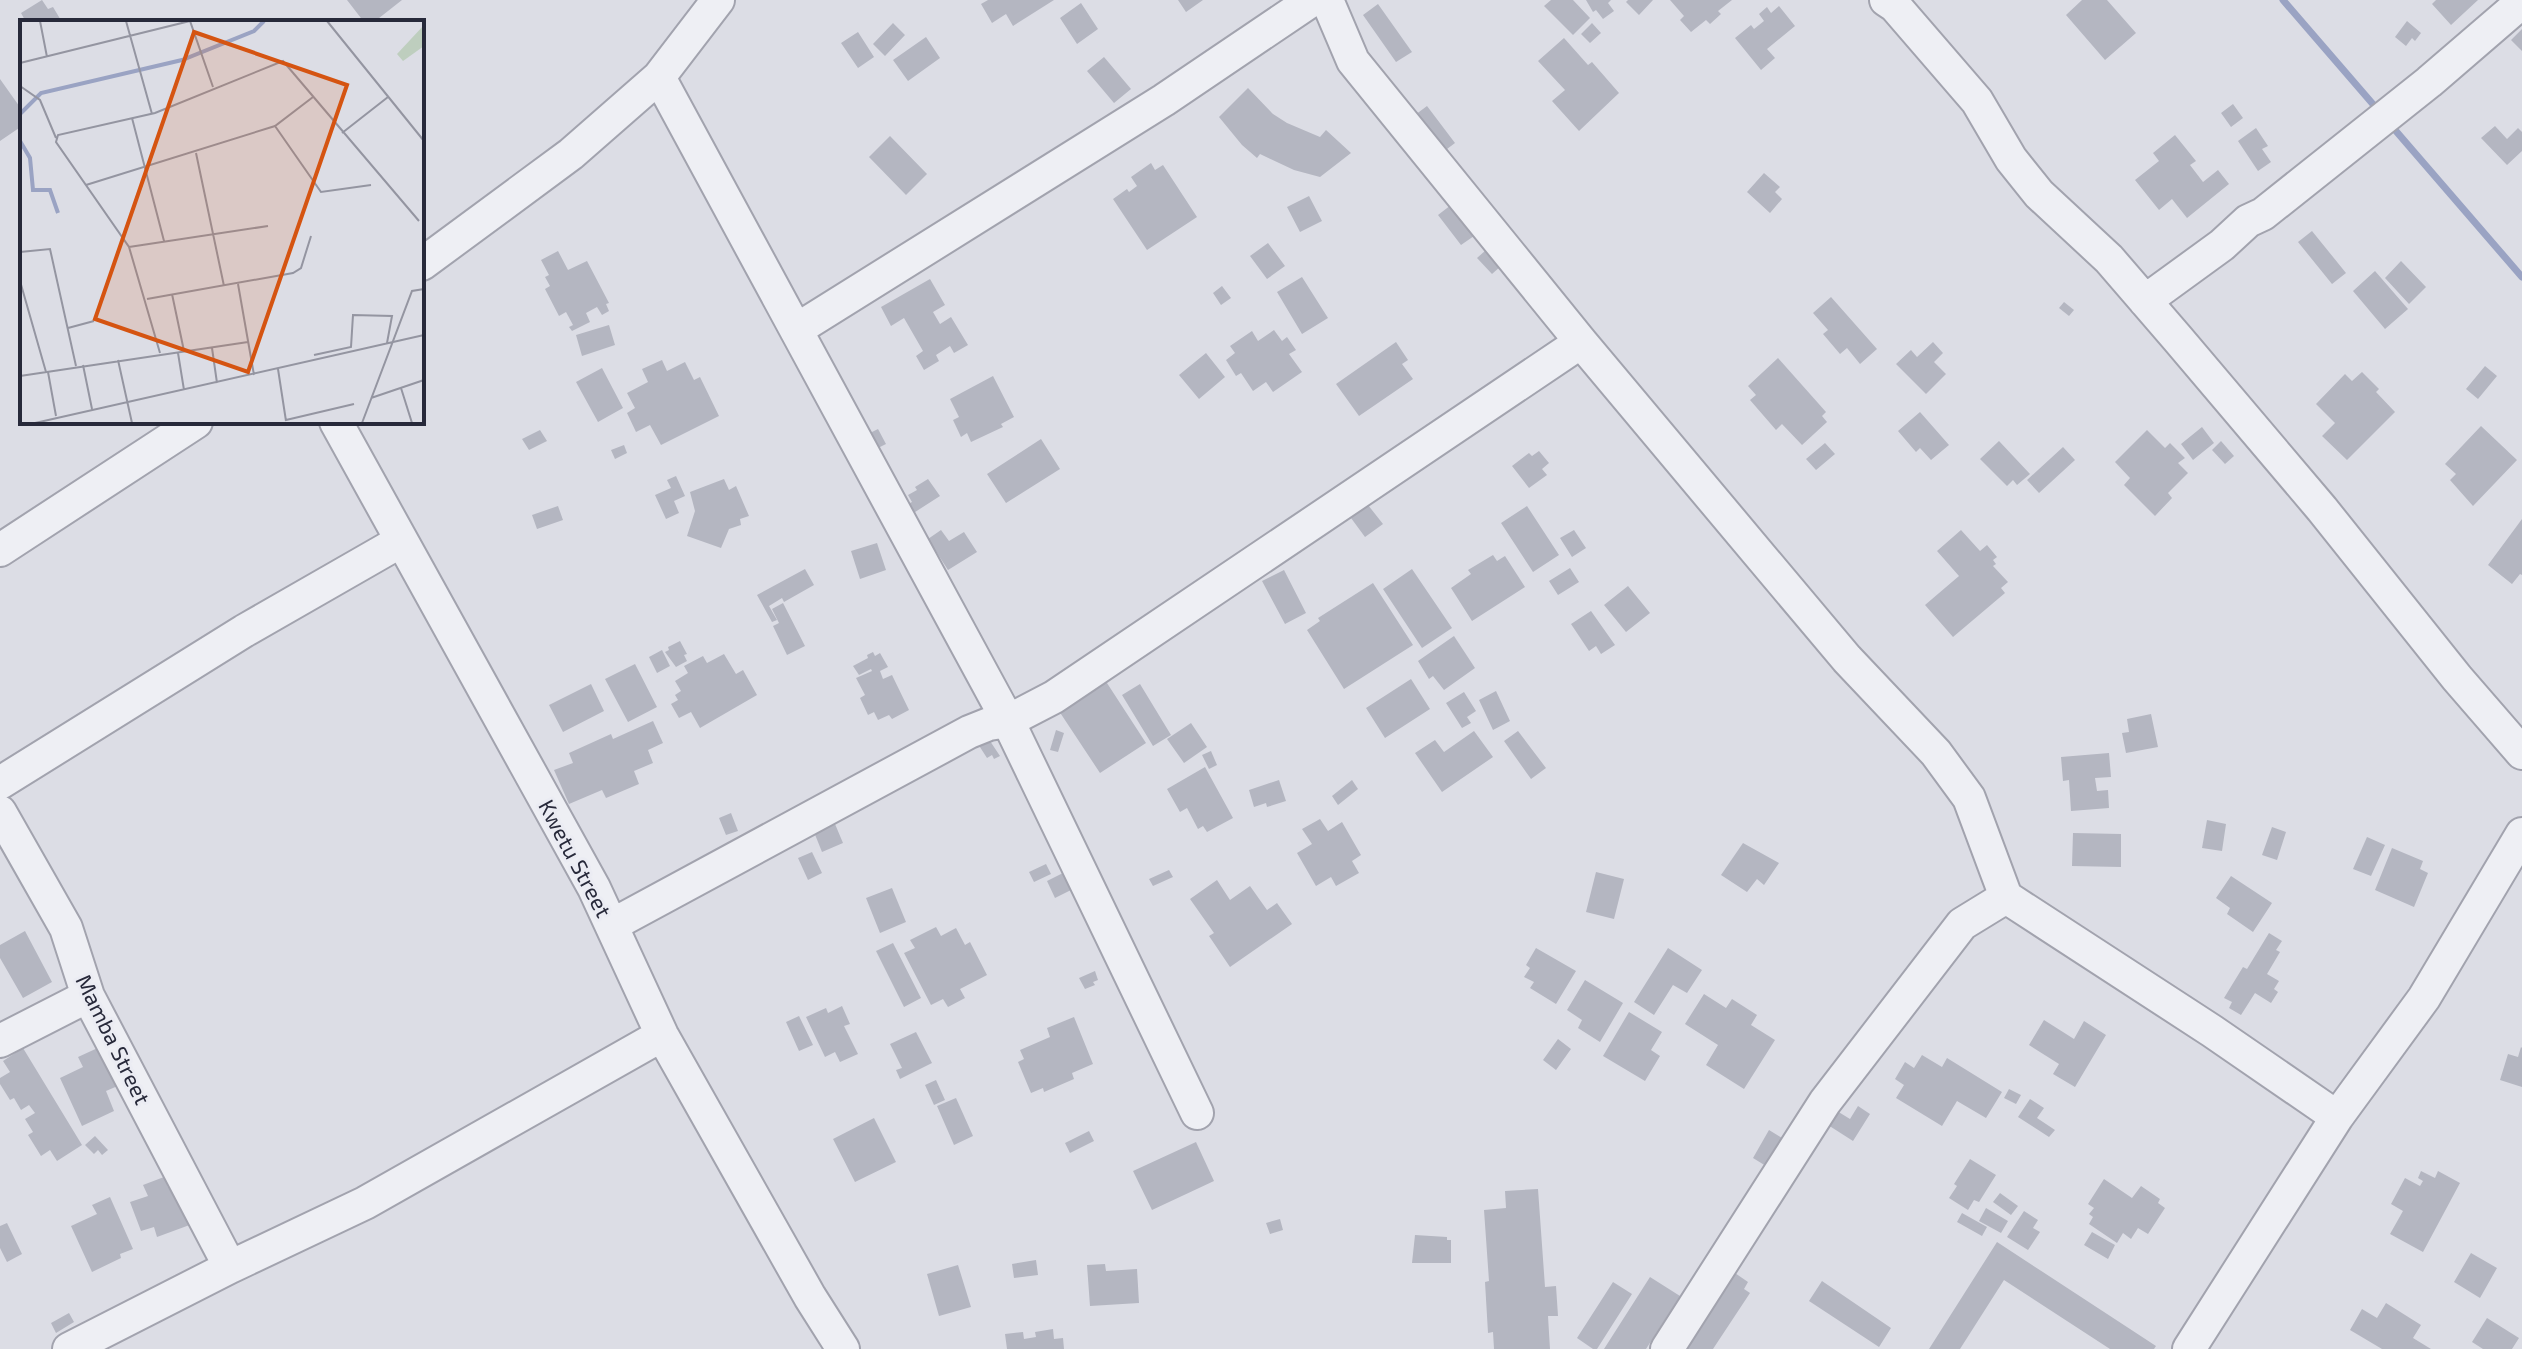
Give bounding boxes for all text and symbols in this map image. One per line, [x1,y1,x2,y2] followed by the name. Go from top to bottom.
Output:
[20,20,424,424] inset map
[534,795,618,921] street label: Kwetu Street
[71,970,157,1108] street label: Mamba Street

